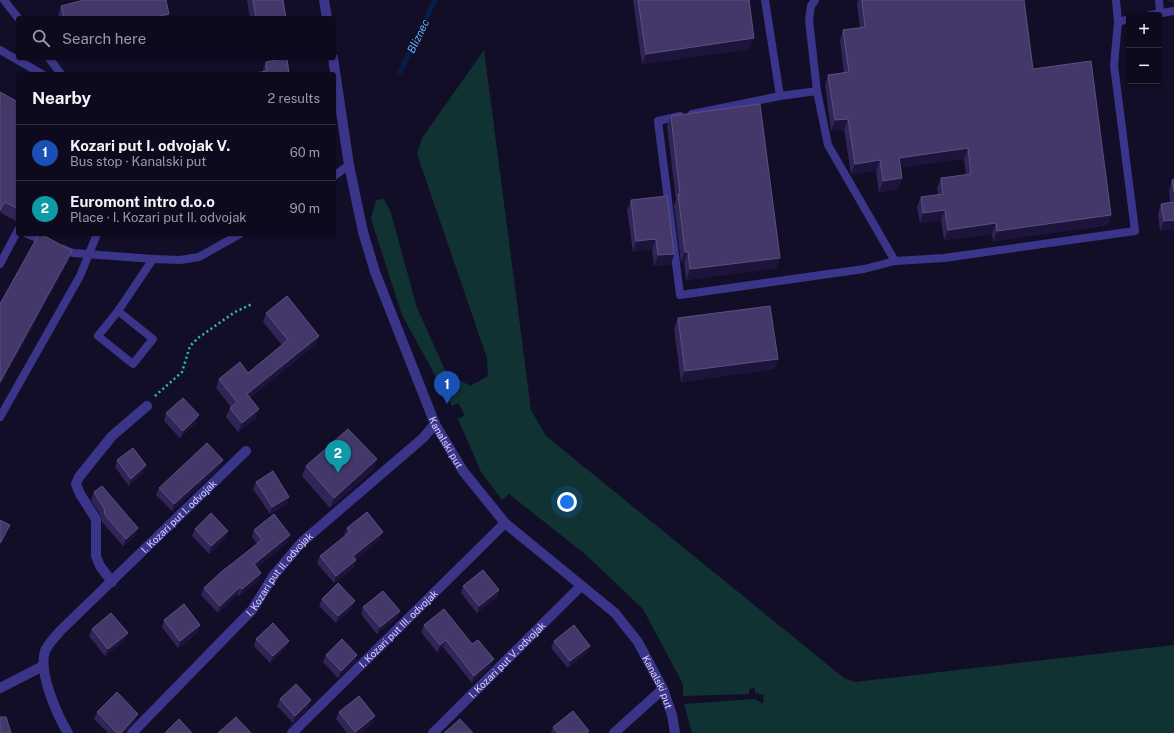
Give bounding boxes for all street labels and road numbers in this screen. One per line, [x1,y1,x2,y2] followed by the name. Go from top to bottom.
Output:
[427,415,466,470] street label: Kanalski put
[138,477,219,555] street label: I. Kozari put I. odvojak
[243,529,315,619] street label: I. Kozari put II. odvojak
[356,587,440,670] street label: I. Kozari put III. odvojak
[466,619,548,700] street label: I. Kozari put V. odvojak
[640,653,675,710] street label: Kanalski put

